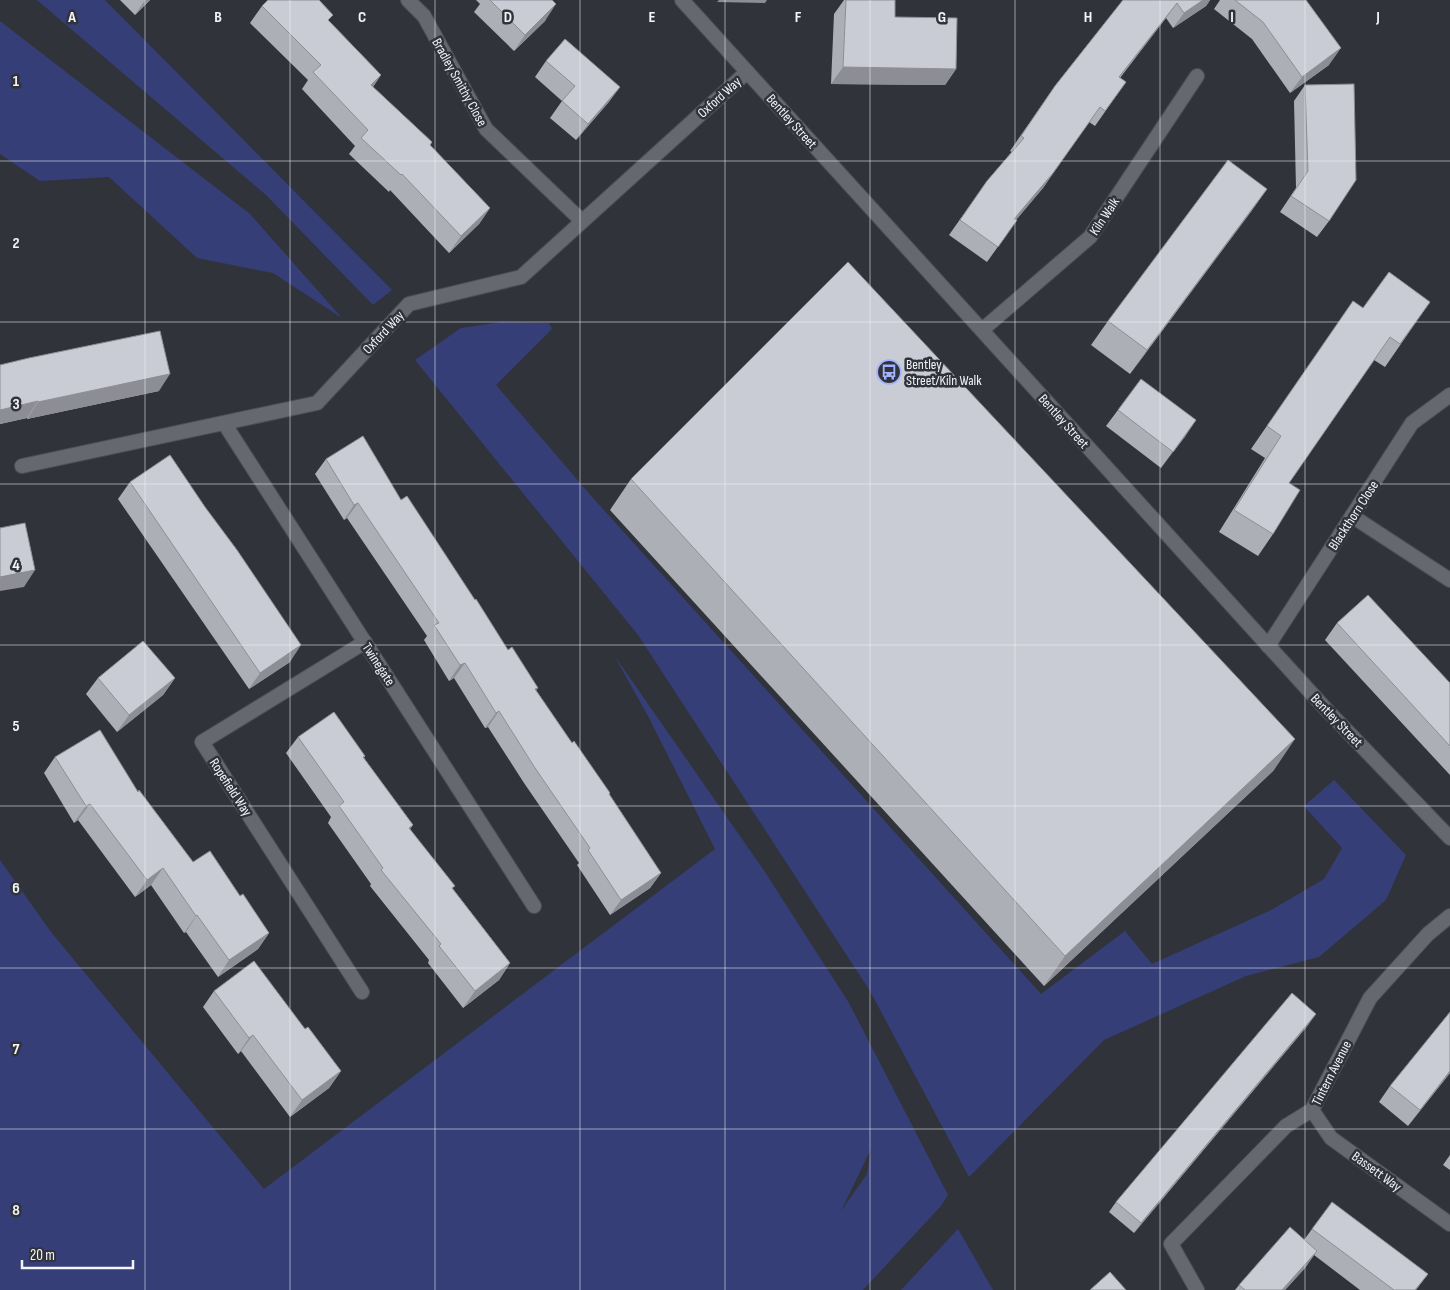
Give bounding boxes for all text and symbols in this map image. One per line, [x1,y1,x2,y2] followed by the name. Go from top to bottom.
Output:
[67,8,76,27] text: A
[214,8,222,27] text: B
[358,8,366,27] text: C
[504,8,512,27] text: D
[649,8,656,27] text: E
[795,8,802,27] text: F
[938,8,946,27] text: G
[1084,8,1092,27] text: H
[1230,8,1234,27] text: I
[1375,8,1380,27] text: J
[428,35,491,129] street label: Bradley Smithy Close
[13,72,20,91] text: 1
[694,73,745,121] street label: Oxford Way
[763,91,821,152] street label: Bentley Street
[1086,194,1124,238] street label: Kiln Walk
[12,234,20,253] text: 2
[359,307,408,358] street label: Oxford Way
[906,356,982,389] place label: Bentley Street/Kiln Walk
[876,359,902,385] bus stop icon: Bentley Street/Kiln Walk
[1035,391,1093,452] street label: Bentley Street
[12,395,20,414] text: 3
[1325,477,1382,553] street label: Blackthorn Close
[12,556,20,575] text: 4
[358,640,399,689] street label: Twinegate
[1307,690,1366,751] street label: Bentley Street
[12,717,20,736] text: 5
[206,755,256,820] street label: Ropefield Way
[12,879,20,898] text: 6
[1308,1038,1355,1109] street label: Tintern Avenue
[13,1040,20,1059] text: 7
[1349,1148,1405,1195] street label: Bassett Way
[12,1201,20,1220] text: 8
[22,1238,134,1270] scale bar
[30,1246,55,1265] text: 20 m

